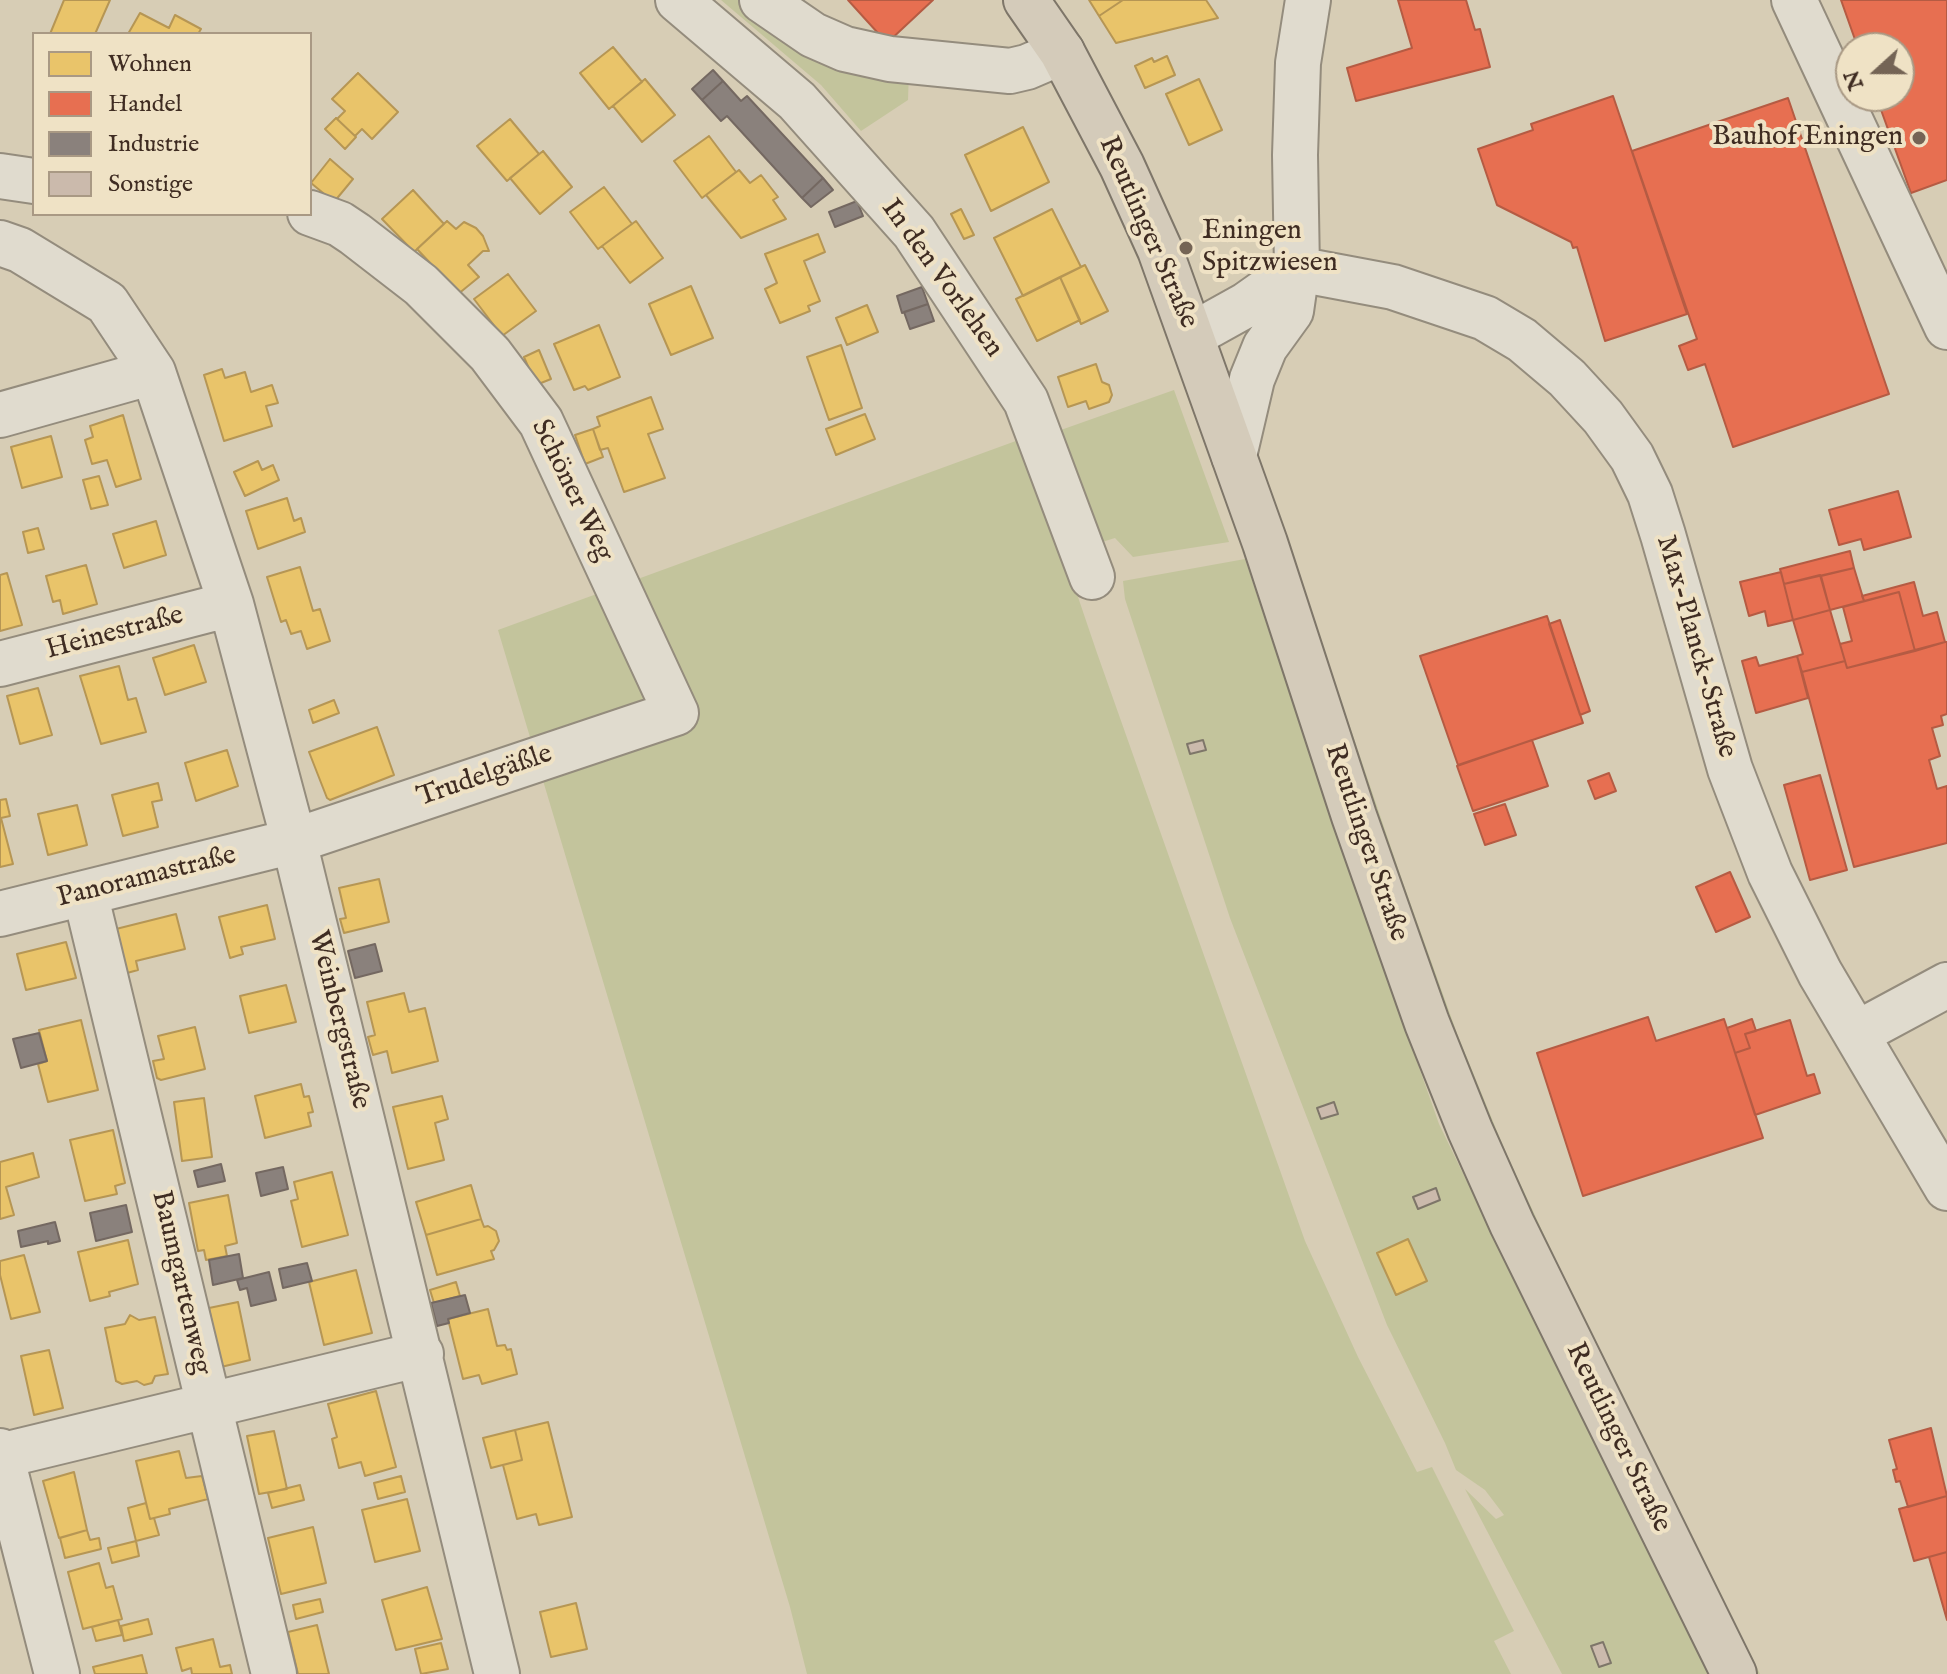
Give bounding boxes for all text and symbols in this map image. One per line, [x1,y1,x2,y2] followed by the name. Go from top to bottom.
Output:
[32,32,312,216] legend
[1835,32,1915,112] north arrow
[108,49,192,80] text: Wohnen
[1838,66,1871,94] text: N
[108,89,182,120] text: Handel
[1712,121,1903,155] place label: Bauhof Eningen
[108,129,199,160] text: Industrie
[1910,129,1928,147] marker: Bauhof Eningen
[1090,132,1204,334] street label: Reutlinger Straße
[108,169,193,200] text: Sonstige
[872,193,1010,365] street label: In den Vorlehen
[1202,215,1338,281] place label: Eningen Spitzwiesen
[1177,239,1195,257] marker: Eningen Spitzwiesen
[522,415,620,567] street label: Schöner Weg
[1647,532,1743,762] street label: Max-Planck-Straße
[43,600,187,668] street label: Heinestraße
[413,738,557,816] street label: Trudelgäßle
[1316,740,1414,946] street label: Reutlinger Straße
[54,840,240,916] street label: Panoramastraße
[300,927,376,1113] street label: Weinbergstraße
[143,1188,217,1378] street label: Baumgartenweg
[1557,1338,1677,1538] street label: Reutlinger Straße

